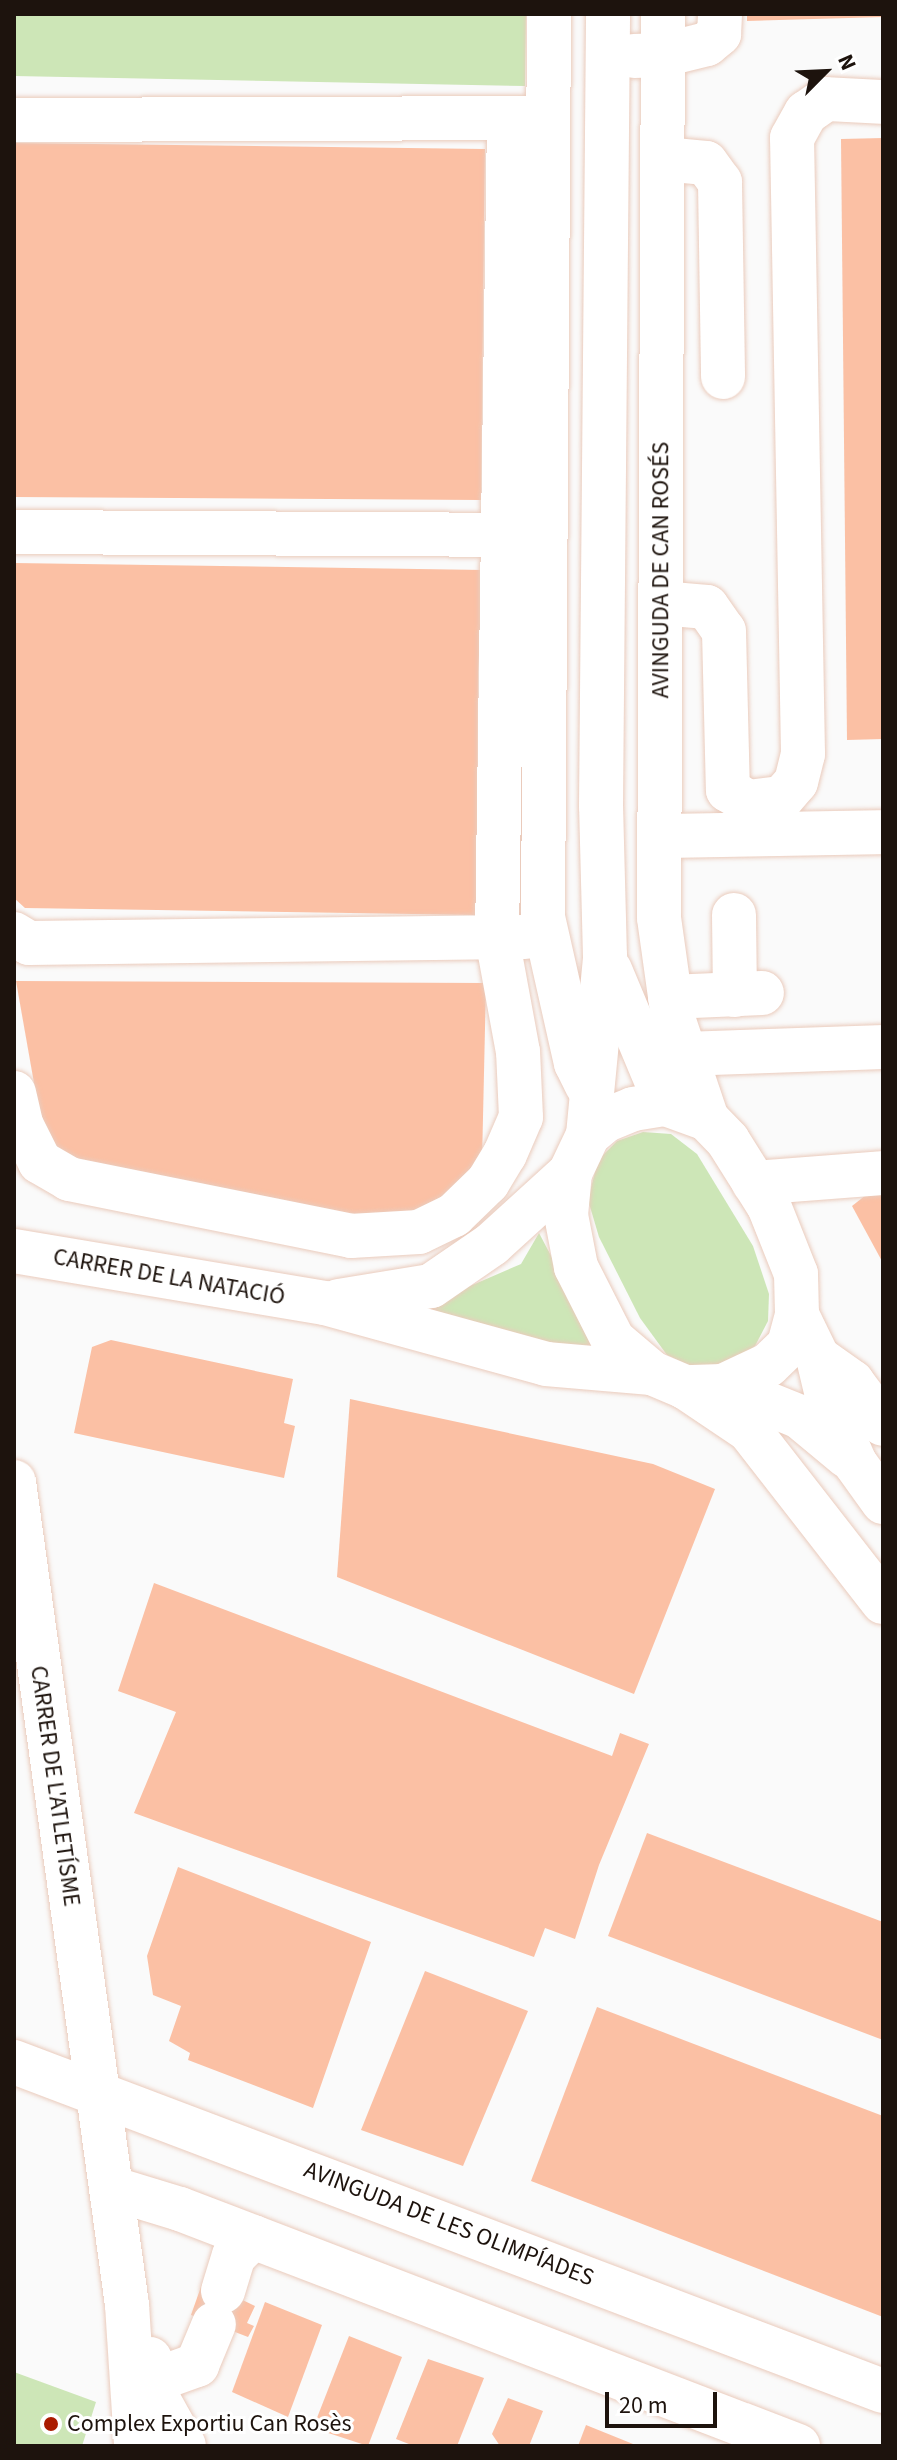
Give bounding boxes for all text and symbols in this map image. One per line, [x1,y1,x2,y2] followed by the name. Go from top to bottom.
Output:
[785,32,865,112] north arrow
[829,49,865,75] text: N
[647,442,675,698] street label: AVINGUDA DE CAN ROSÉS
[51,1242,287,1312] street label: CARRER DE LA NATACIÓ
[24,1664,86,1908] street label: CARRER DE L'ATLETÍSME
[300,2155,598,2293] street label: AVINGUDA DE LES OLIMPÍADES
[609,2376,721,2426] scale bar
[619,2388,668,2423] text: 20 m
[67,2410,352,2438] place label: Complex Exportiu Can Rosès
[42,2415,60,2433] marker: Complex Exportiu Can Rosès

